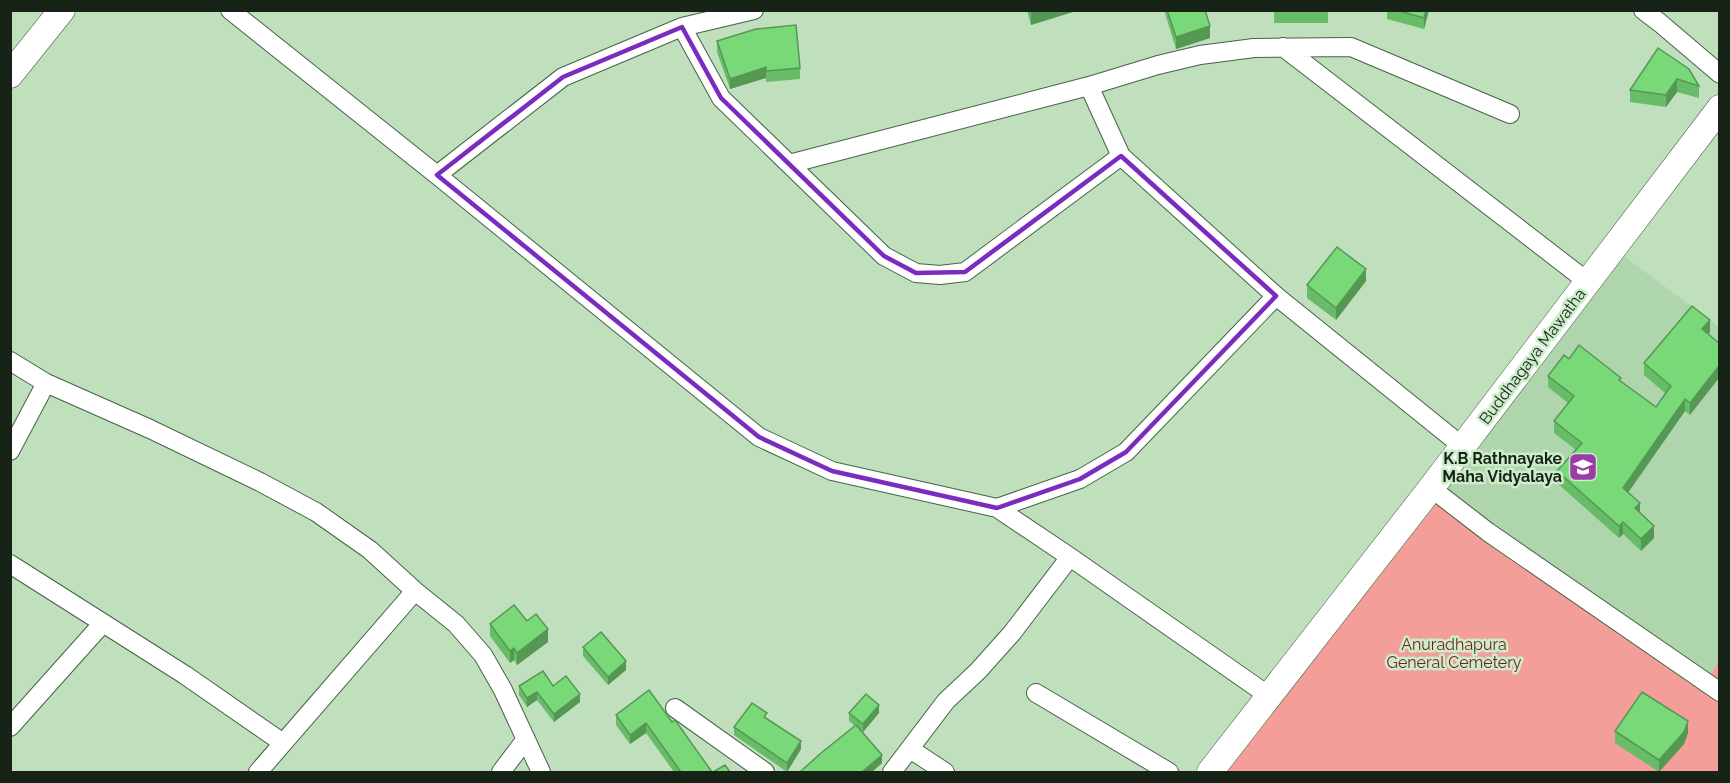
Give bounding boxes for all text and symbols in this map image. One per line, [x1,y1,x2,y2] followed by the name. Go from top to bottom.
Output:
[1475,285,1590,428] street label: Buddhagaya Mawatha
[1442,449,1562,486] place label: K.B Rathnayake Maha Vidyalaya
[1567,451,1599,483] school or university icon: K.B Rathnayake Maha Vidyalaya
[1386,635,1522,672] park label: Anuradhapura General Cemetery

